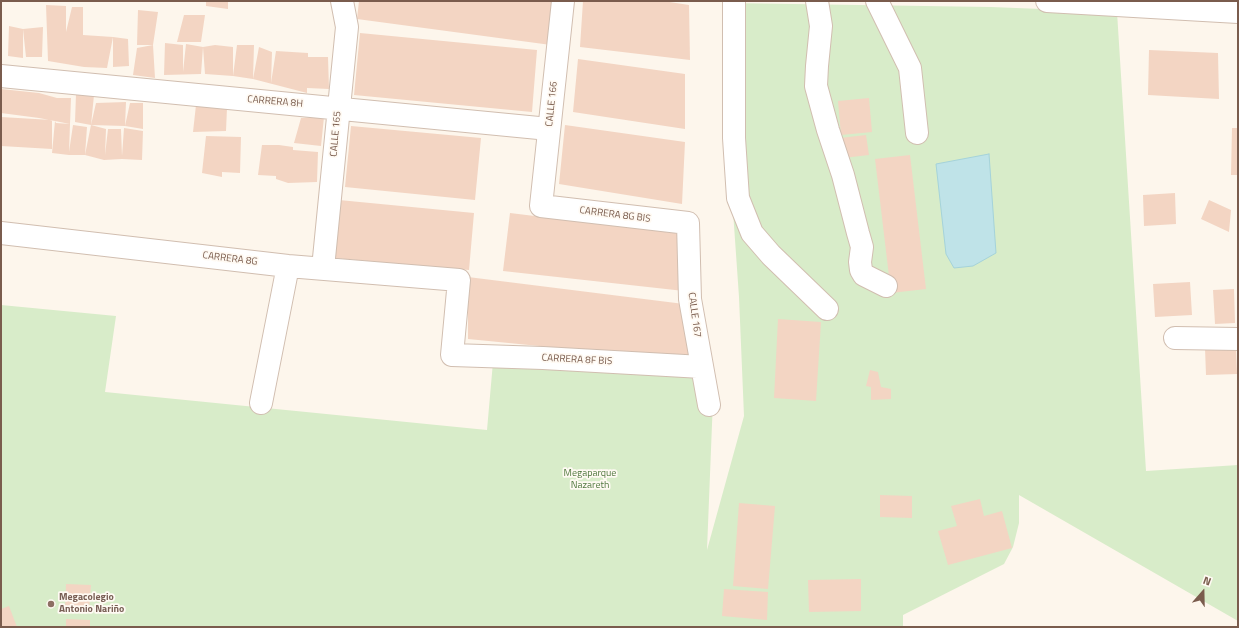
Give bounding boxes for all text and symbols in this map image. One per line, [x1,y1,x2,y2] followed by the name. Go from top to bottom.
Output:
[544,81,560,127] street label: CALLE 166
[247,94,303,110] street label: CARRERA 8H
[328,111,344,157] street label: CALLE 165
[579,205,651,225] street label: CARRERA 8G BIS
[202,250,258,268] street label: CARRERA 8G
[685,292,703,338] street label: CALLE 167
[541,352,613,368] street label: CARRERA 8F BIS
[564,468,616,492] park label: Megaparque Nazareth
[1183,572,1223,612] north arrow
[1201,572,1213,590] text: N
[59,592,124,616] place label: Megacolegio Antonio Nariño
[46,599,56,609] marker: Megacolegio Antonio Nariño

